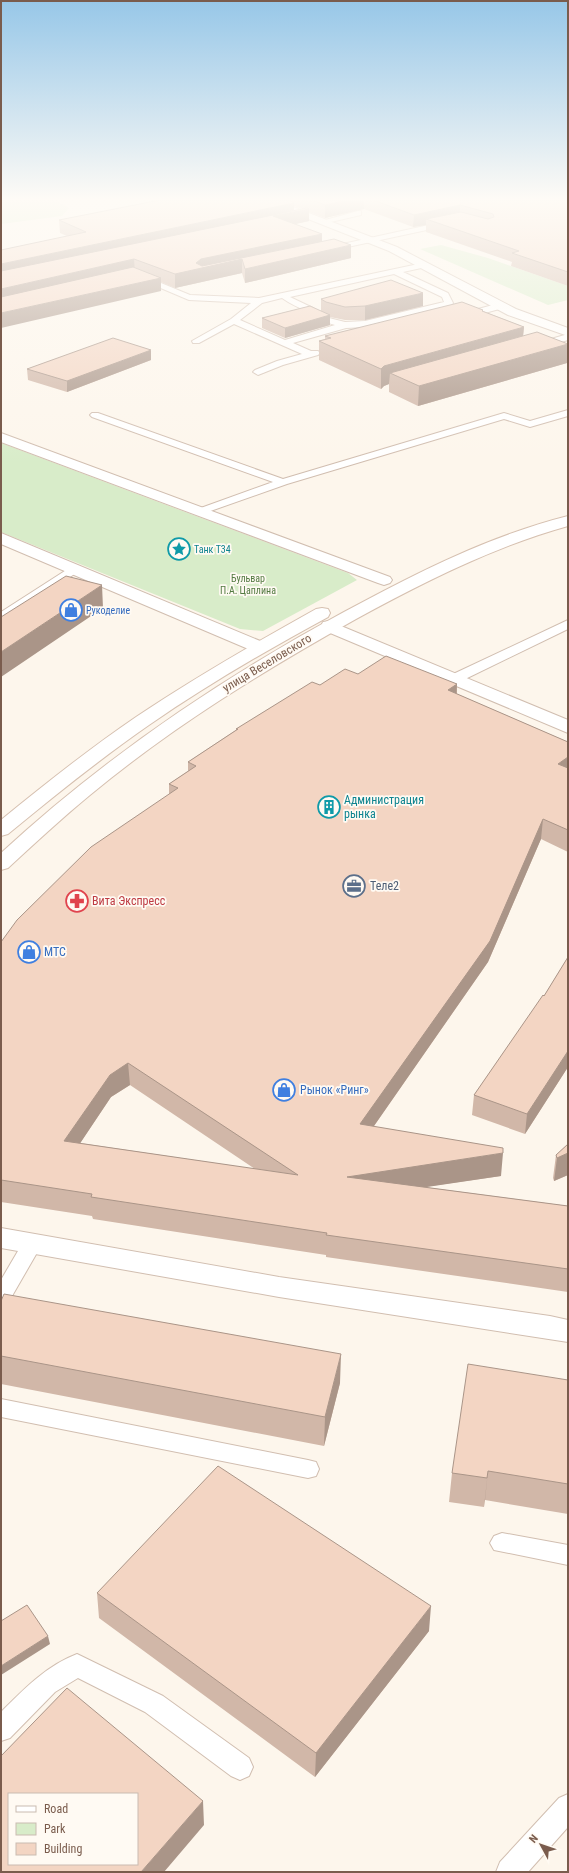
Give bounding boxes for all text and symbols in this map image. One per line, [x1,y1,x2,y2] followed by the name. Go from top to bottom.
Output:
[166,536,192,562] place icon: Танк T34
[194,544,231,555] place label: Танк T34
[220,573,276,596] park label: Бульвар П.А. Цаплина
[58,597,84,623] shop icon: Рукоделие
[86,605,130,616] place label: Рукоделие
[220,631,314,695] street label: улица Веселовского
[344,793,424,821] place label: Администрация рынка
[316,794,342,820] building icon: Администрация рынка
[341,873,367,899] office icon: Теле2
[370,879,399,893] place label: Теле2
[64,888,90,914] pharmacy icon: Вита Экспресс
[92,894,166,908] place label: Вита Экспресс
[16,939,42,965] shop icon: МТС
[44,945,66,959] place label: МТС
[271,1077,297,1103] shop icon: Рынок «Ринг»
[300,1083,369,1097] place label: Рынок «Ринг»
[8,1793,138,1865] legend
[44,1802,68,1816] text: Road
[44,1822,66,1836] text: Park
[521,1825,561,1865] north arrow
[527,1832,541,1846] text: N
[44,1842,82,1856] text: Building

